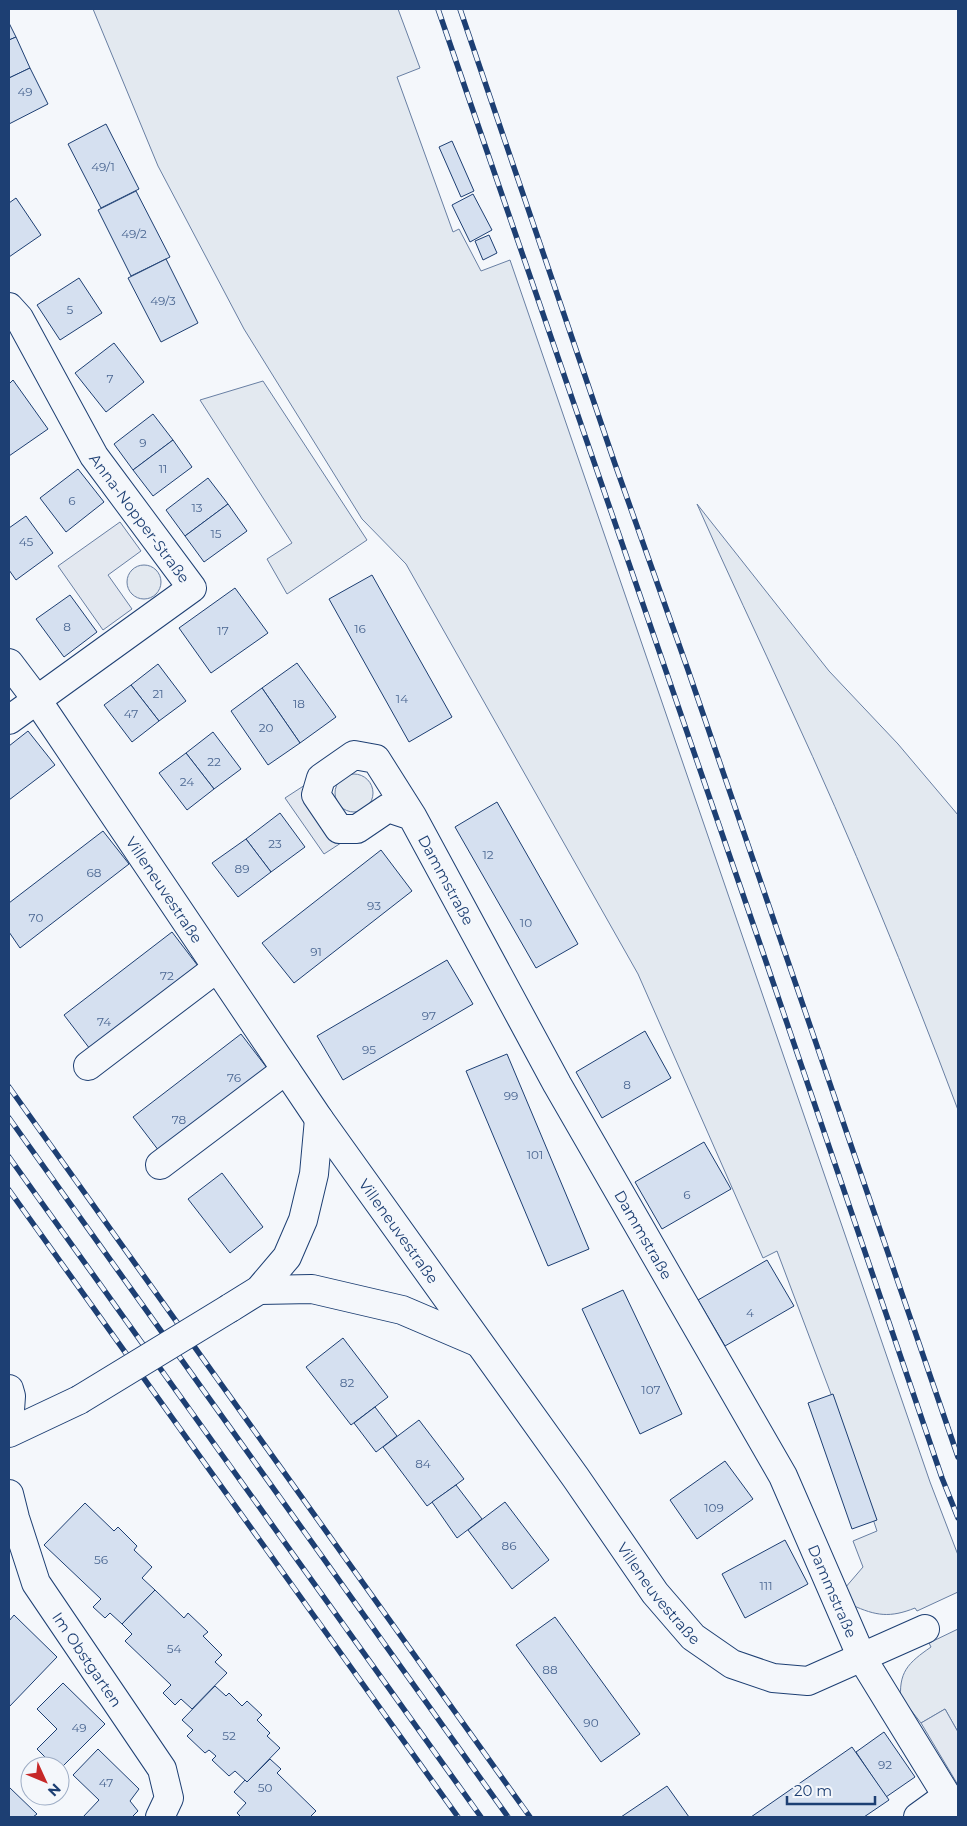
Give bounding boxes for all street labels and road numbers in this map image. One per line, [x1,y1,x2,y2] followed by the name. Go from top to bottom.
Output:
[86,449,194,586] street label: Anna-Nopper-Straße
[414,831,479,928] street label: Dammstraße
[122,833,207,947] street label: Villeneuvestraße
[355,1175,443,1287] street label: Villeneuvestraße
[611,1187,677,1283] street label: Dammstraße
[613,1538,704,1649] street label: Villeneuvestraße
[804,1541,861,1641] street label: Dammstraße
[49,1608,126,1710] street label: Im Obstgarten

